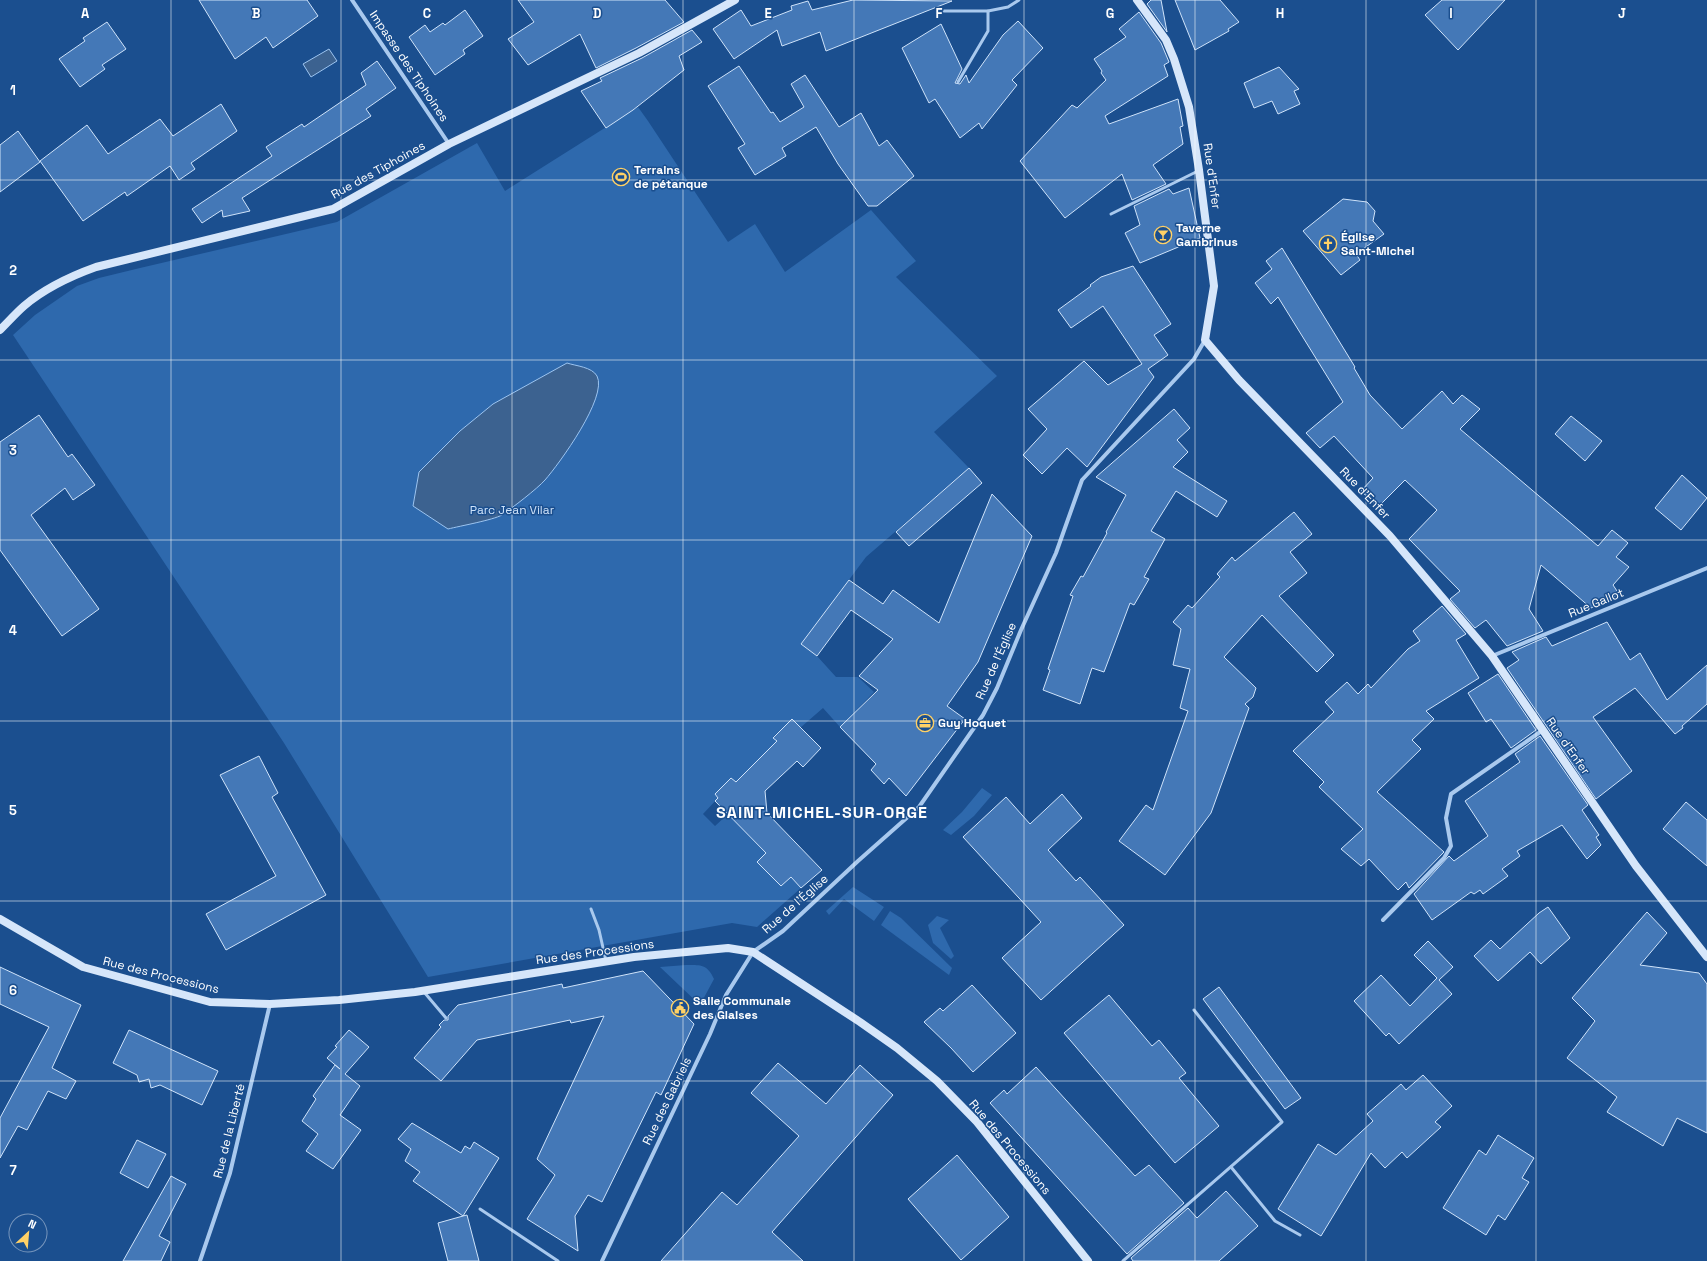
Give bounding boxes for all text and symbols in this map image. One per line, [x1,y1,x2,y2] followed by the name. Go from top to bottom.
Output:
[81,5,90,22] text: A
[252,5,261,22] text: B
[423,5,431,22] text: C
[593,5,602,22] text: D
[764,5,772,22] text: E
[936,5,943,22] text: F
[1106,5,1114,22] text: G
[1276,5,1284,22] text: H
[1449,5,1453,22] text: I
[1618,5,1626,22] text: J
[366,7,452,125] street label: Impasse des Tiphoines
[10,82,16,99] text: 1
[328,138,428,202] street label: Rue des Tiphoines
[1199,142,1225,210] street label: Rue d'Enfer
[634,162,708,192] place label: Terrains de pétanque
[611,167,631,187] sports icon: Terrains de pétanque
[1176,220,1238,250] place label: Taverne Gambrinus
[1153,225,1173,245] bar icon: Taverne Gambrinus
[1341,229,1414,259] place label: Église Saint-Michel
[1318,234,1338,254] church icon: Église Saint-Michel
[9,262,17,279] text: 2
[9,442,17,459] text: 3
[1336,464,1394,523] street label: Rue d'Enfer
[470,502,555,518] park label: Parc Jean Vilar
[1566,585,1626,621] street label: Rue Gallot
[972,620,1020,702] street label: Rue de l'Église
[9,622,17,639] text: 4
[915,713,935,733] office icon: Guy Hoquet
[1542,714,1594,778] street label: Rue d'Enfer
[938,715,1006,731] place label: Guy Hoquet
[9,802,17,819] text: 5
[716,802,928,823] district label: SAINT-MICHEL-SUR-ORGE
[759,871,831,937] street label: Rue de l'Église
[535,936,655,968] street label: Rue des Processions
[101,953,221,997] street label: Rue des Processions
[9,982,17,999] text: 6
[693,993,791,1023] place label: Salle Communale des Glaises
[670,998,690,1018] public building icon: Salle Communale des Glaises
[639,1054,695,1148] street label: Rue des Gabriels
[209,1082,249,1180] street label: Rue de la Liberté
[966,1096,1054,1198] street label: Rue des Processions
[9,1162,17,1179] text: 7
[8,1213,48,1253] north arrow
[26,1216,39,1232] text: N

